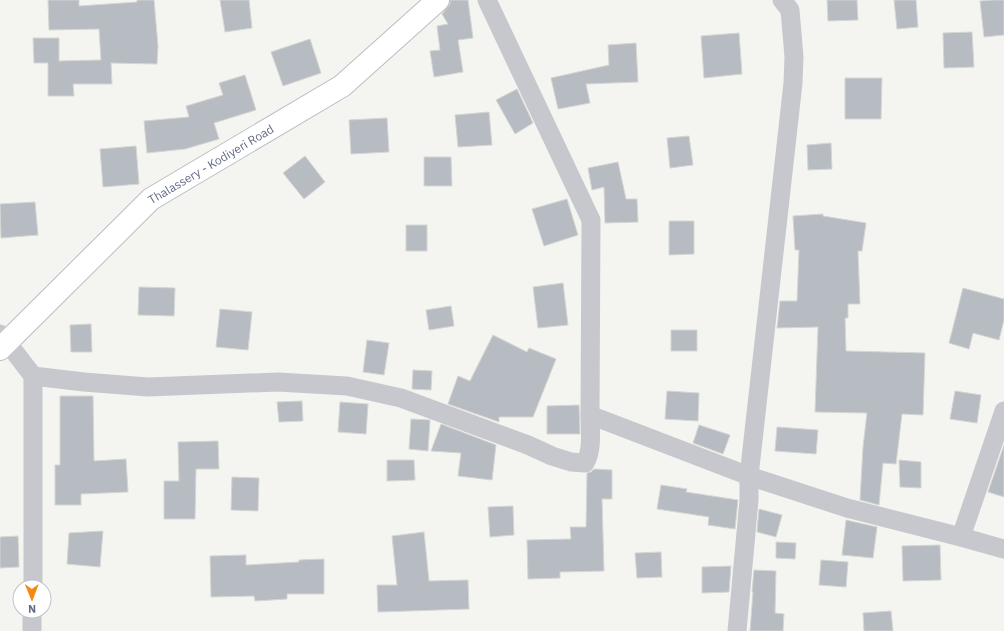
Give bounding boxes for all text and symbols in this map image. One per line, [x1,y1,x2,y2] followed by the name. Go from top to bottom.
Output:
[145,121,276,207] street label: Thalassery - Kodiyeri Road
[12,579,52,619] north arrow
[28,602,36,616] text: N

